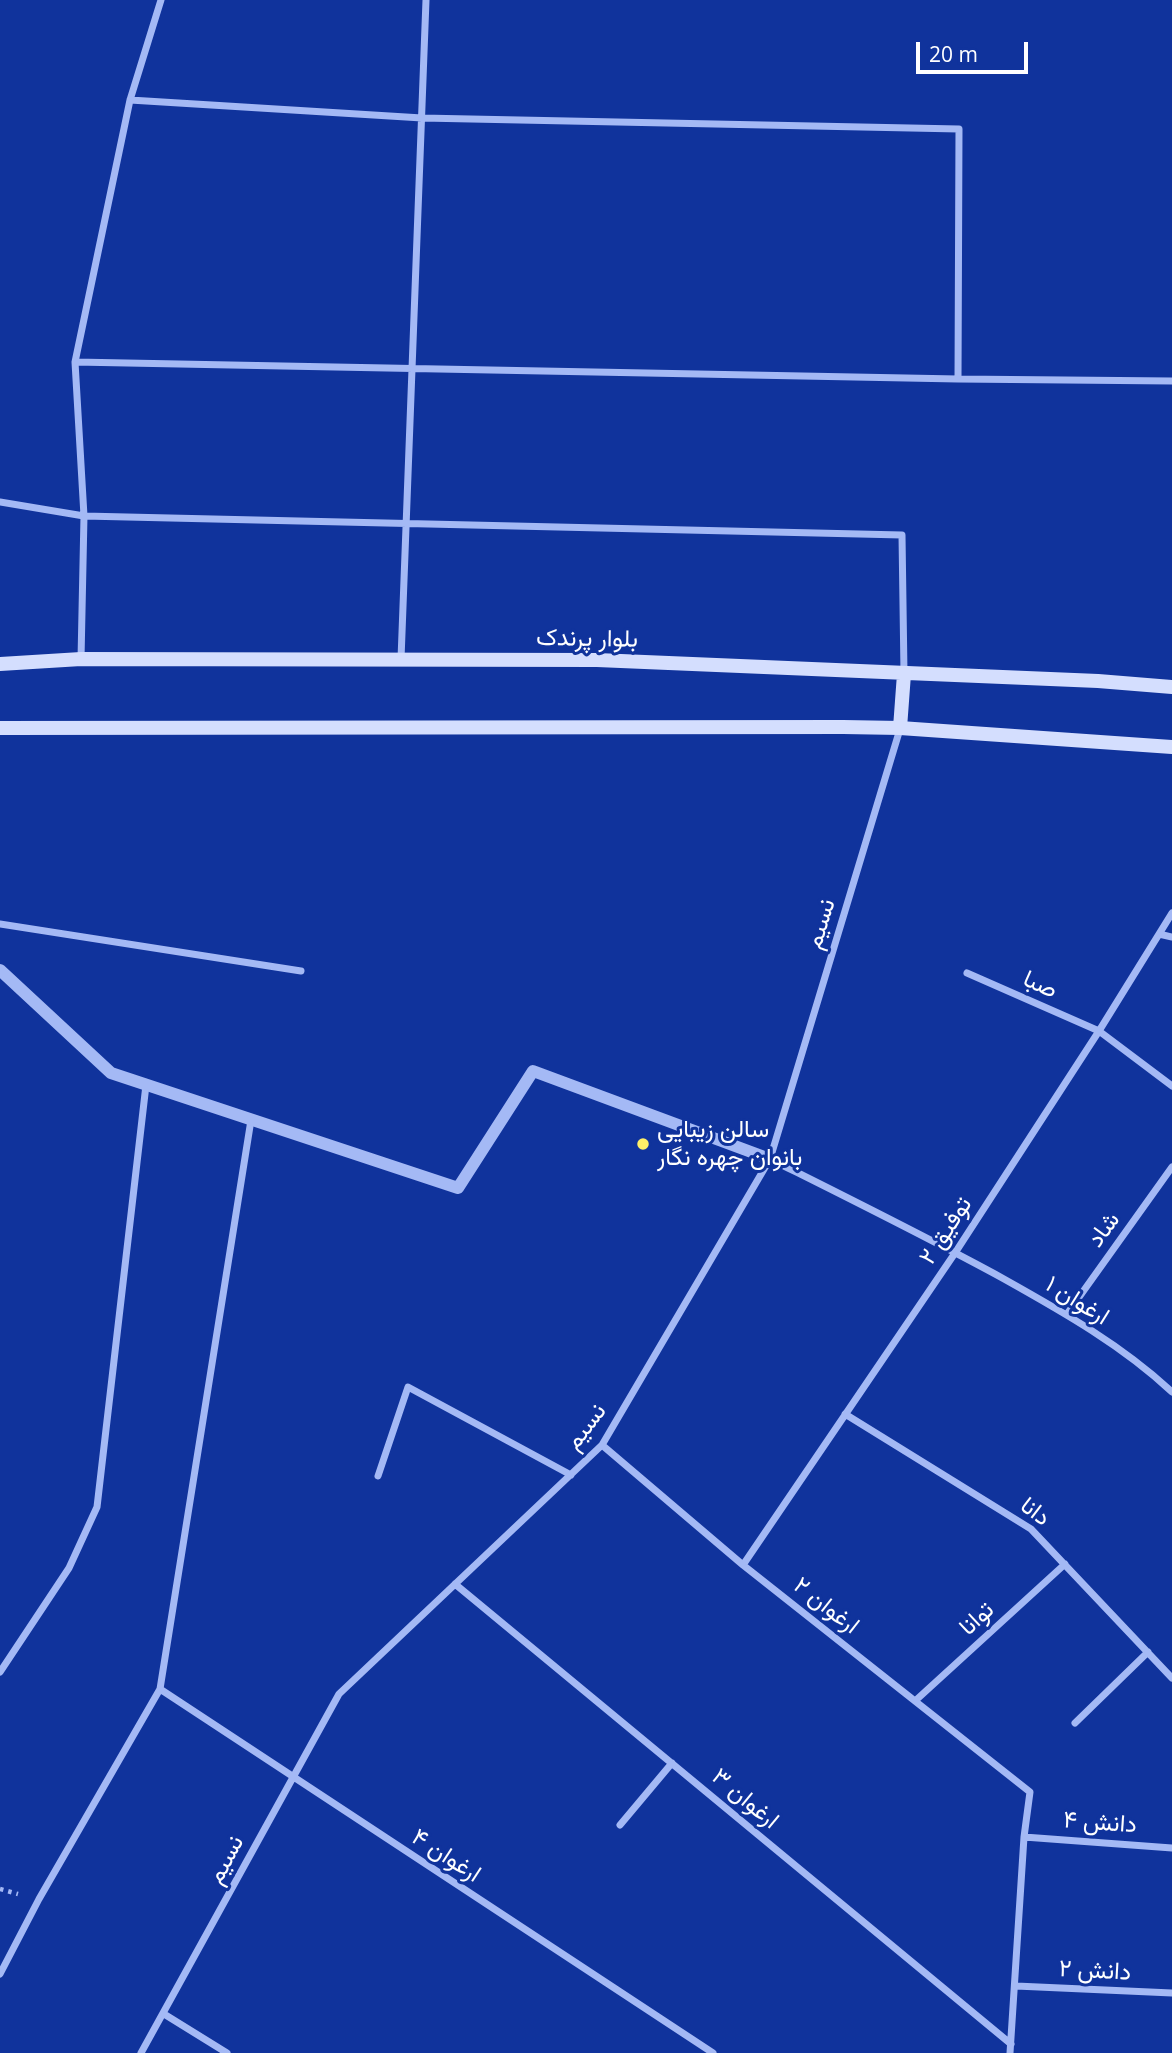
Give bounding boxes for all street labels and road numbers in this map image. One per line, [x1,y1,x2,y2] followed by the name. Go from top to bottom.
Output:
[536,624,638,654] street label: بلوار پرندک
[800,895,842,953] street label: نسیم
[1018,965,1062,1005] street label: صبا
[913,1192,979,1270] street label: توفیق ۲
[1082,1207,1126,1253] street label: شاد
[1040,1270,1114,1332] street label: ارغوان ۱
[559,1398,613,1456] street label: نسیم
[1014,1491,1056,1533] street label: دانا
[787,1571,865,1641] street label: ارغوان ۲
[954,1596,1000,1642] street label: توانا
[706,1763,784,1835] street label: ارغوان ۳
[1062,1806,1138,1840] street label: دانش ۴
[406,1823,486,1889] street label: ارغوان ۴
[201,1831,251,1889] street label: نسیم
[1058,1955,1132,1987] street label: دانش ۲

